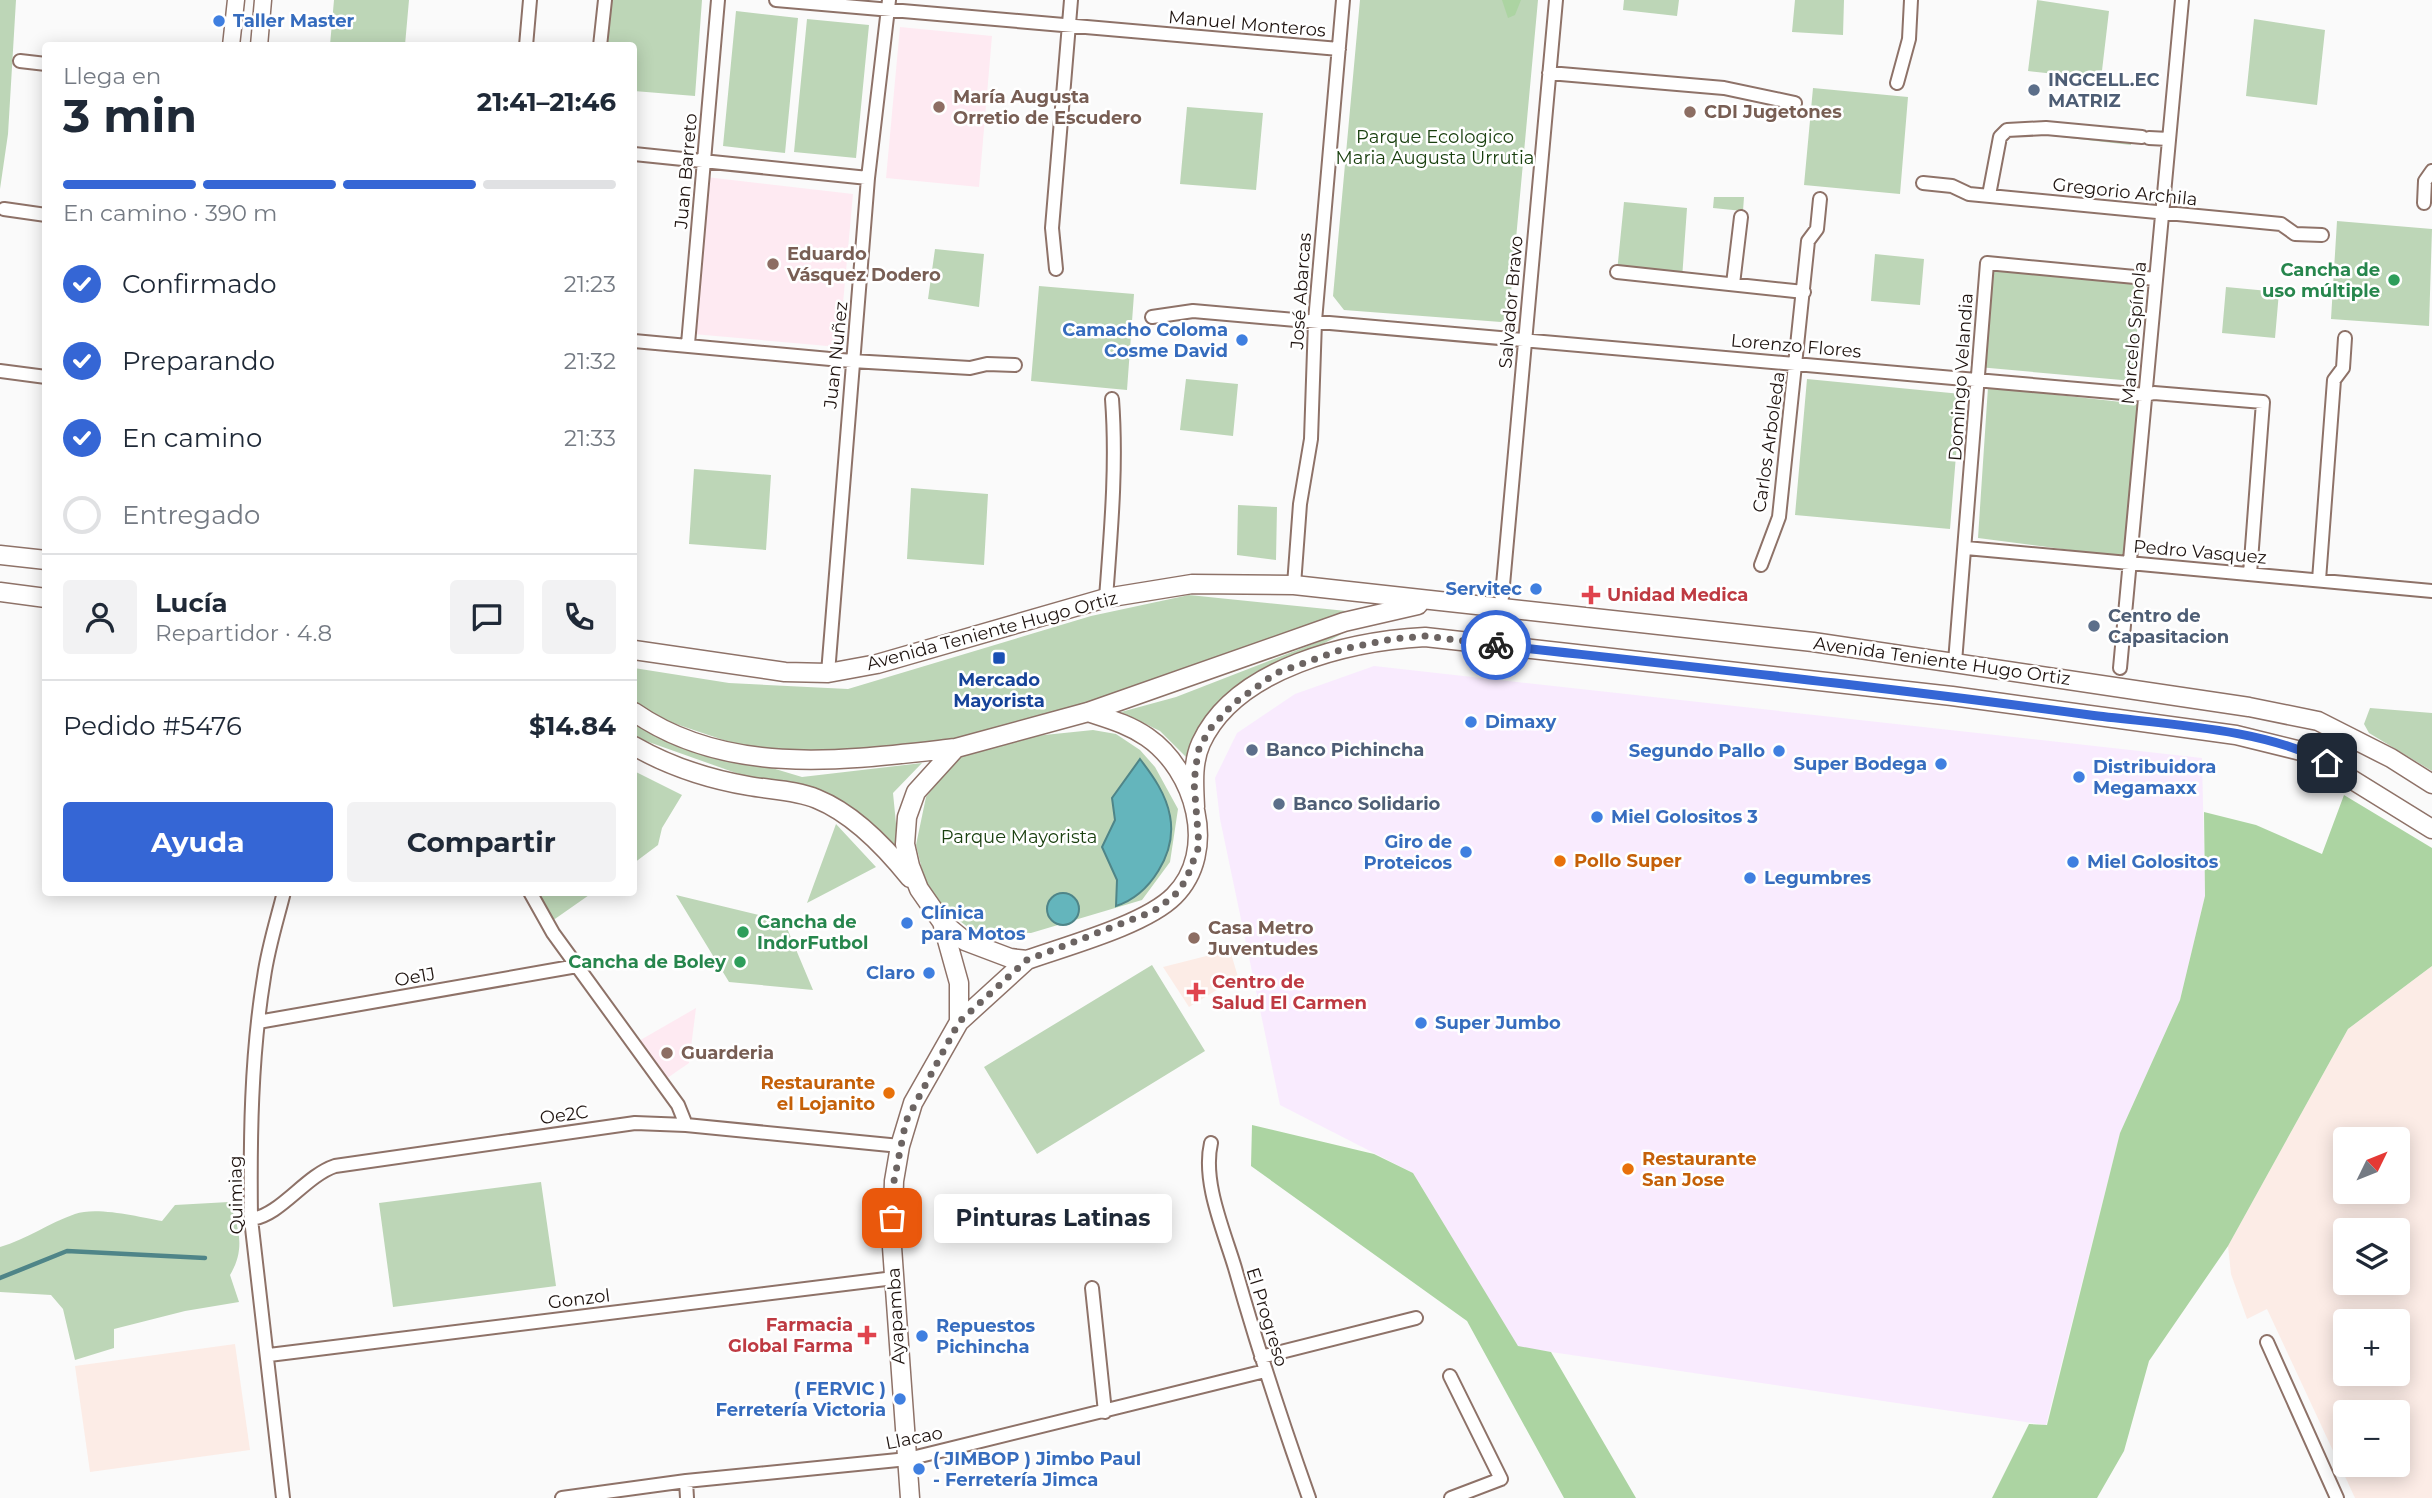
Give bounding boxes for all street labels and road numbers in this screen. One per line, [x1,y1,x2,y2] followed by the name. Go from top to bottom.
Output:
[1167,6,1327,42] street label: Manuel Monteros
[670,112,702,231] street label: Juan Barreto
[2051,173,2199,211] street label: Gregorio Archila
[1286,232,1316,351] street label: José Abarcas
[1494,235,1528,369] street label: Salvador Bravo
[2117,261,2151,405] street label: Marcelo Spínola
[1944,292,1978,462] street label: Domingo Velandia
[819,300,853,411] street label: Juan Nuñez
[1730,329,1862,363] street label: Lorenzo Flores
[1748,370,1790,514] street label: Carlos Arboleda
[2132,535,2268,569] street label: Pedro Vasquez
[864,587,1120,675] street label: Avenida Teniente Hugo Ortiz
[1812,632,2072,690] street label: Avenida Teniente Hugo Ortiz
[393,963,437,991] street label: Oe1J
[538,1101,590,1129] street label: Oe2C
[224,1155,248,1235] street label: Quimiag
[1241,1265,1293,1369] street label: El Progreso
[882,1267,910,1365] street label: Ayapamba
[547,1284,611,1314] street label: Gonzol
[883,1422,945,1454] street label: Llacao

